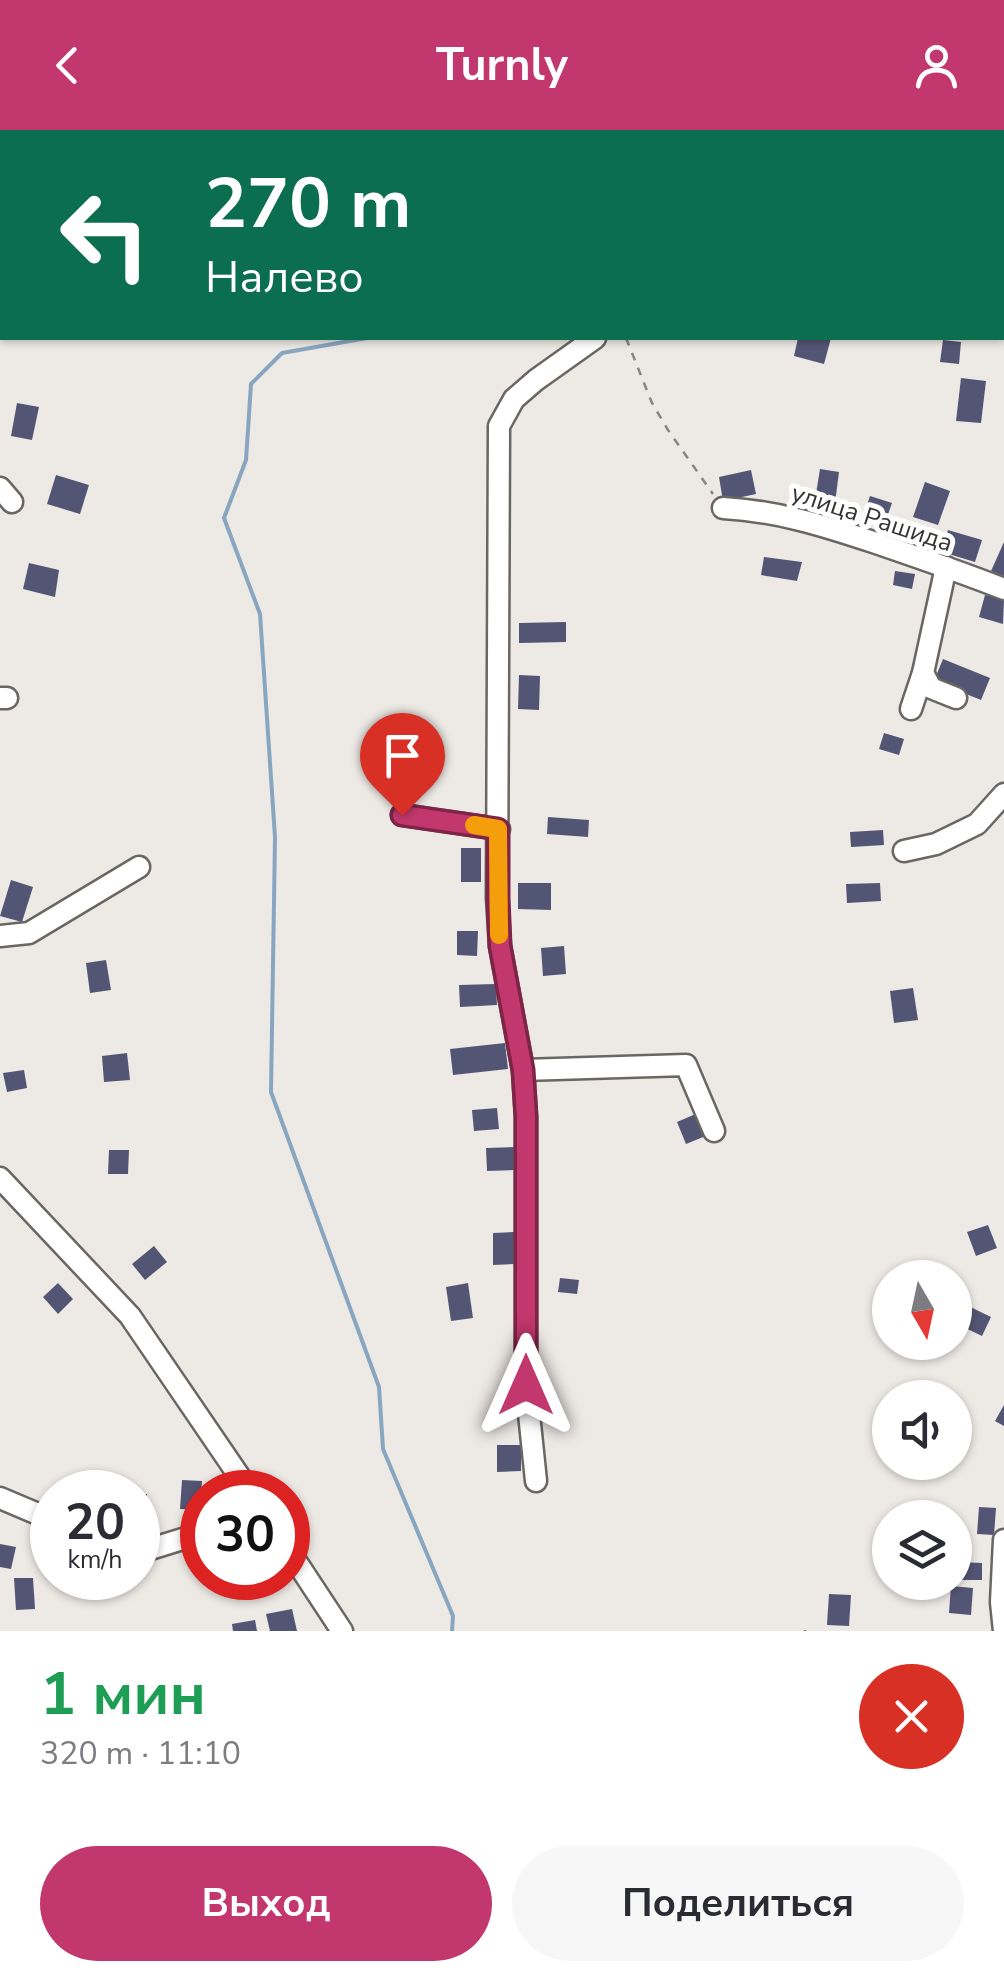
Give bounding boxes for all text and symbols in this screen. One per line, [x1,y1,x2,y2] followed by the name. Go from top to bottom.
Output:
[436,35,568,96] text: Turnly
[40,38,95,93] icon: back
[909,38,964,93] icon: person
[205,156,411,252] text: 270 m
[40,170,170,300] icon: left
[205,247,364,308] text: Налево
[787,476,957,560] street label: улица Рашида
[360,713,445,816] pin
[375,728,430,783] icon: arrive
[872,1260,972,1360] north arrow
[872,1260,972,1600] map controls
[474,1333,578,1437] position arrow
[872,1380,972,1480] button: sound
[180,1470,310,1600] speed limit sign: 30
[65,1488,125,1557] text: 20
[872,1500,972,1600] button: layers
[67,1543,123,1577] text: km/h
[40,1653,206,1735] text: 1 мин
[859,1664,964,1769] button: close
[40,1732,241,1775] text: 320 m · 11:10
[40,1846,492,1961] button: Выход
[512,1846,964,1961] button: Поделиться

